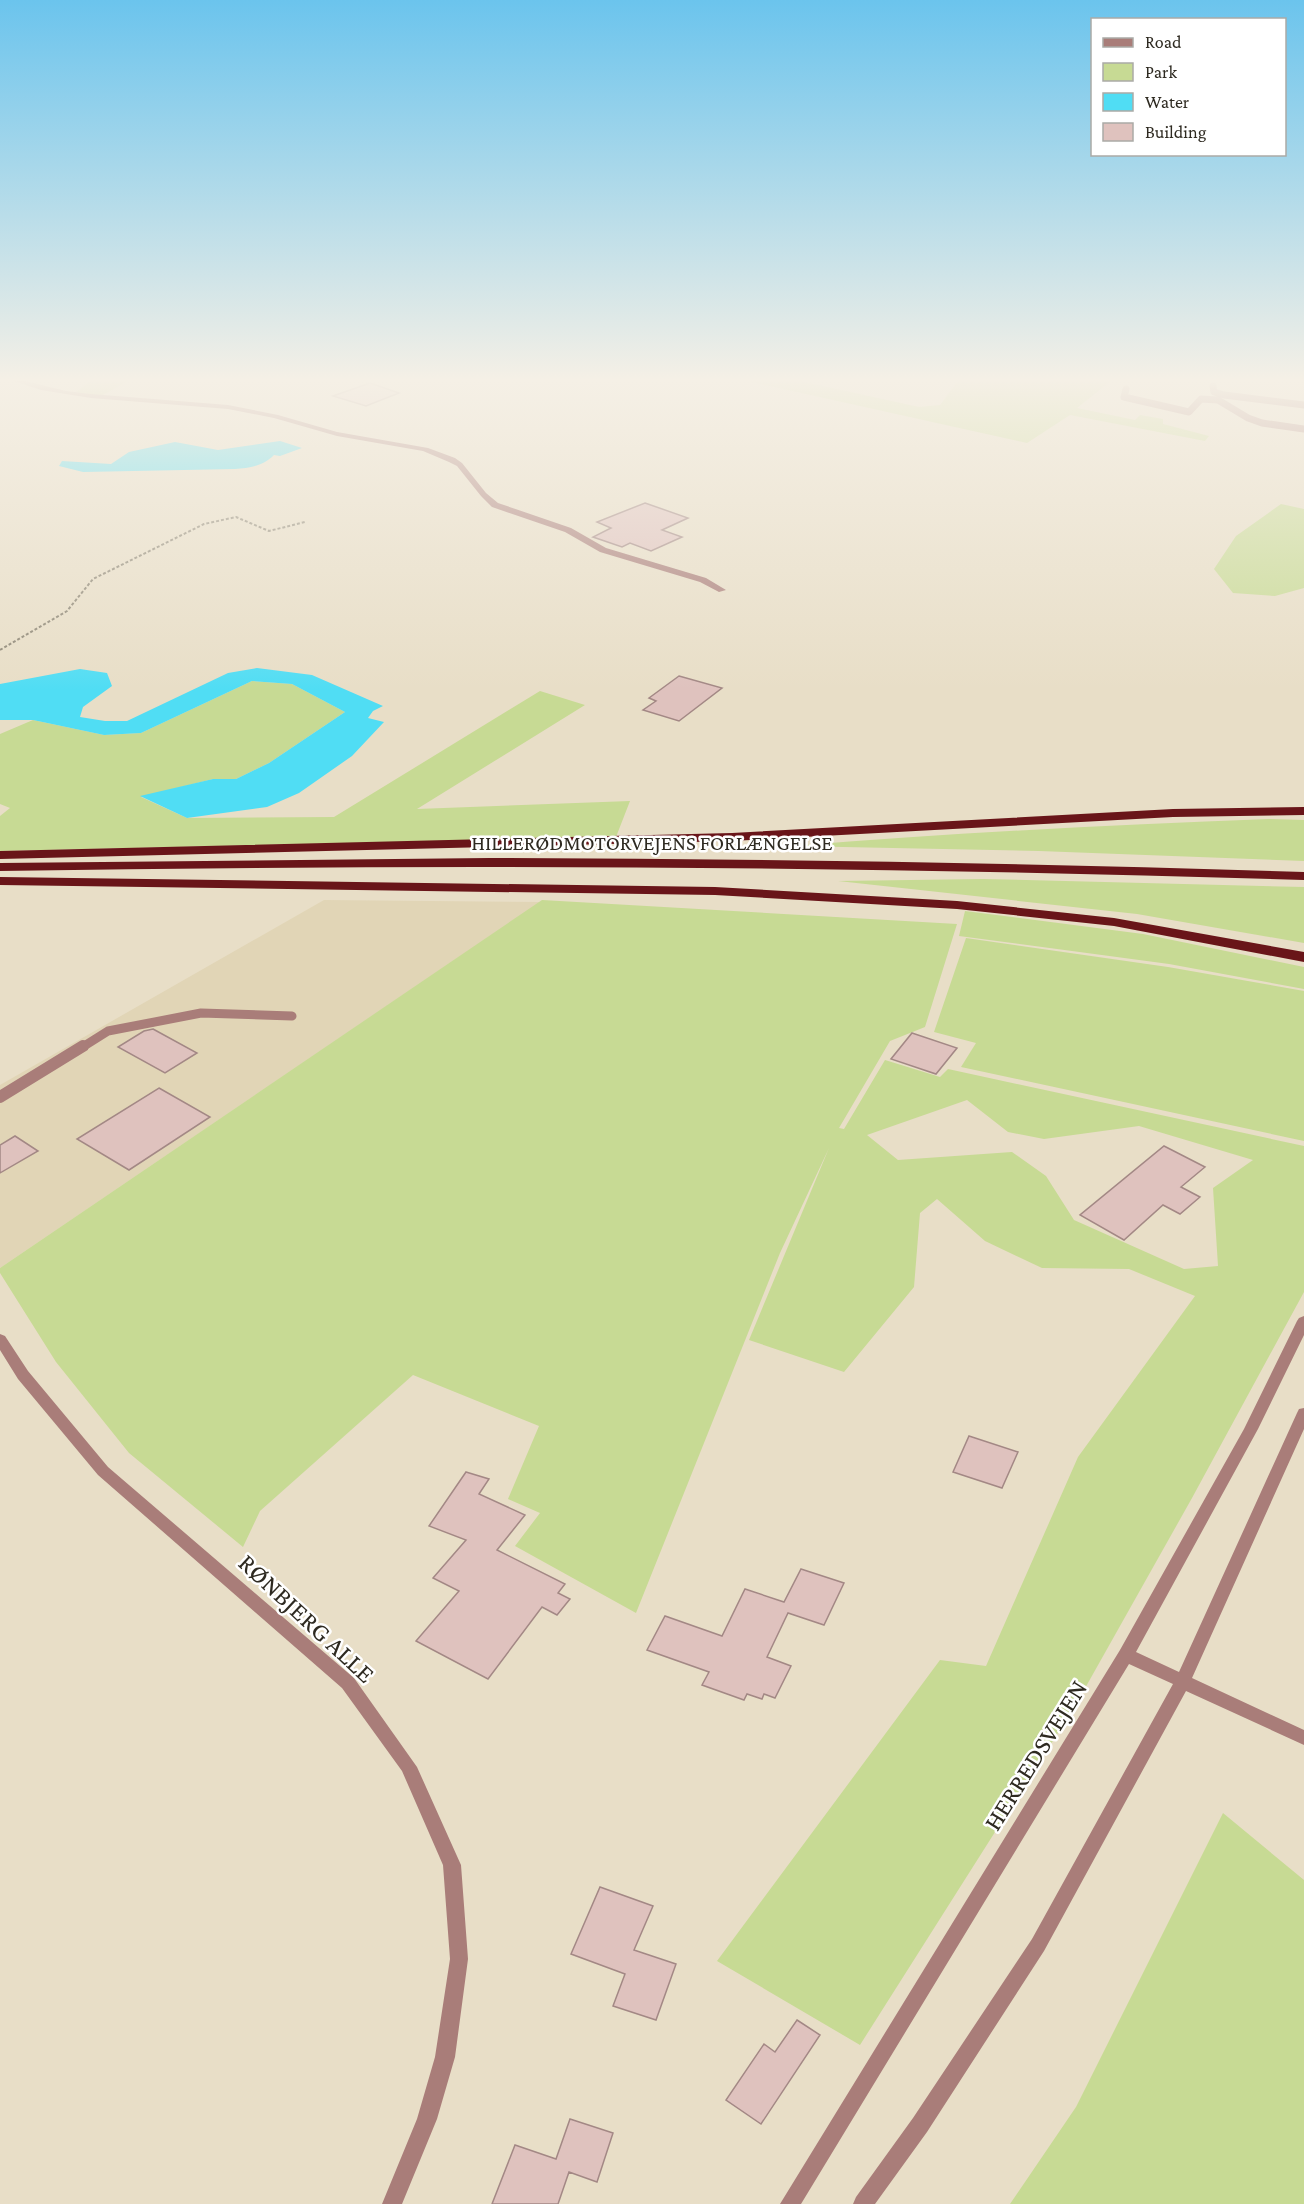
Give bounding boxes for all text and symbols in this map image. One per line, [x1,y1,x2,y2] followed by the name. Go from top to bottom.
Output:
[1091,18,1286,156] legend
[1145,32,1182,52] text: Road
[1145,62,1177,82] text: Park
[1145,92,1190,112] text: Water
[1145,122,1207,142] text: Building
[471,831,833,855] street label: HILLERØDMOTORVEJENS FORLÆNGELSE
[233,1548,381,1689] street label: RØNBJERG ALLE
[978,1675,1093,1836] street label: HERREDSVEJEN

